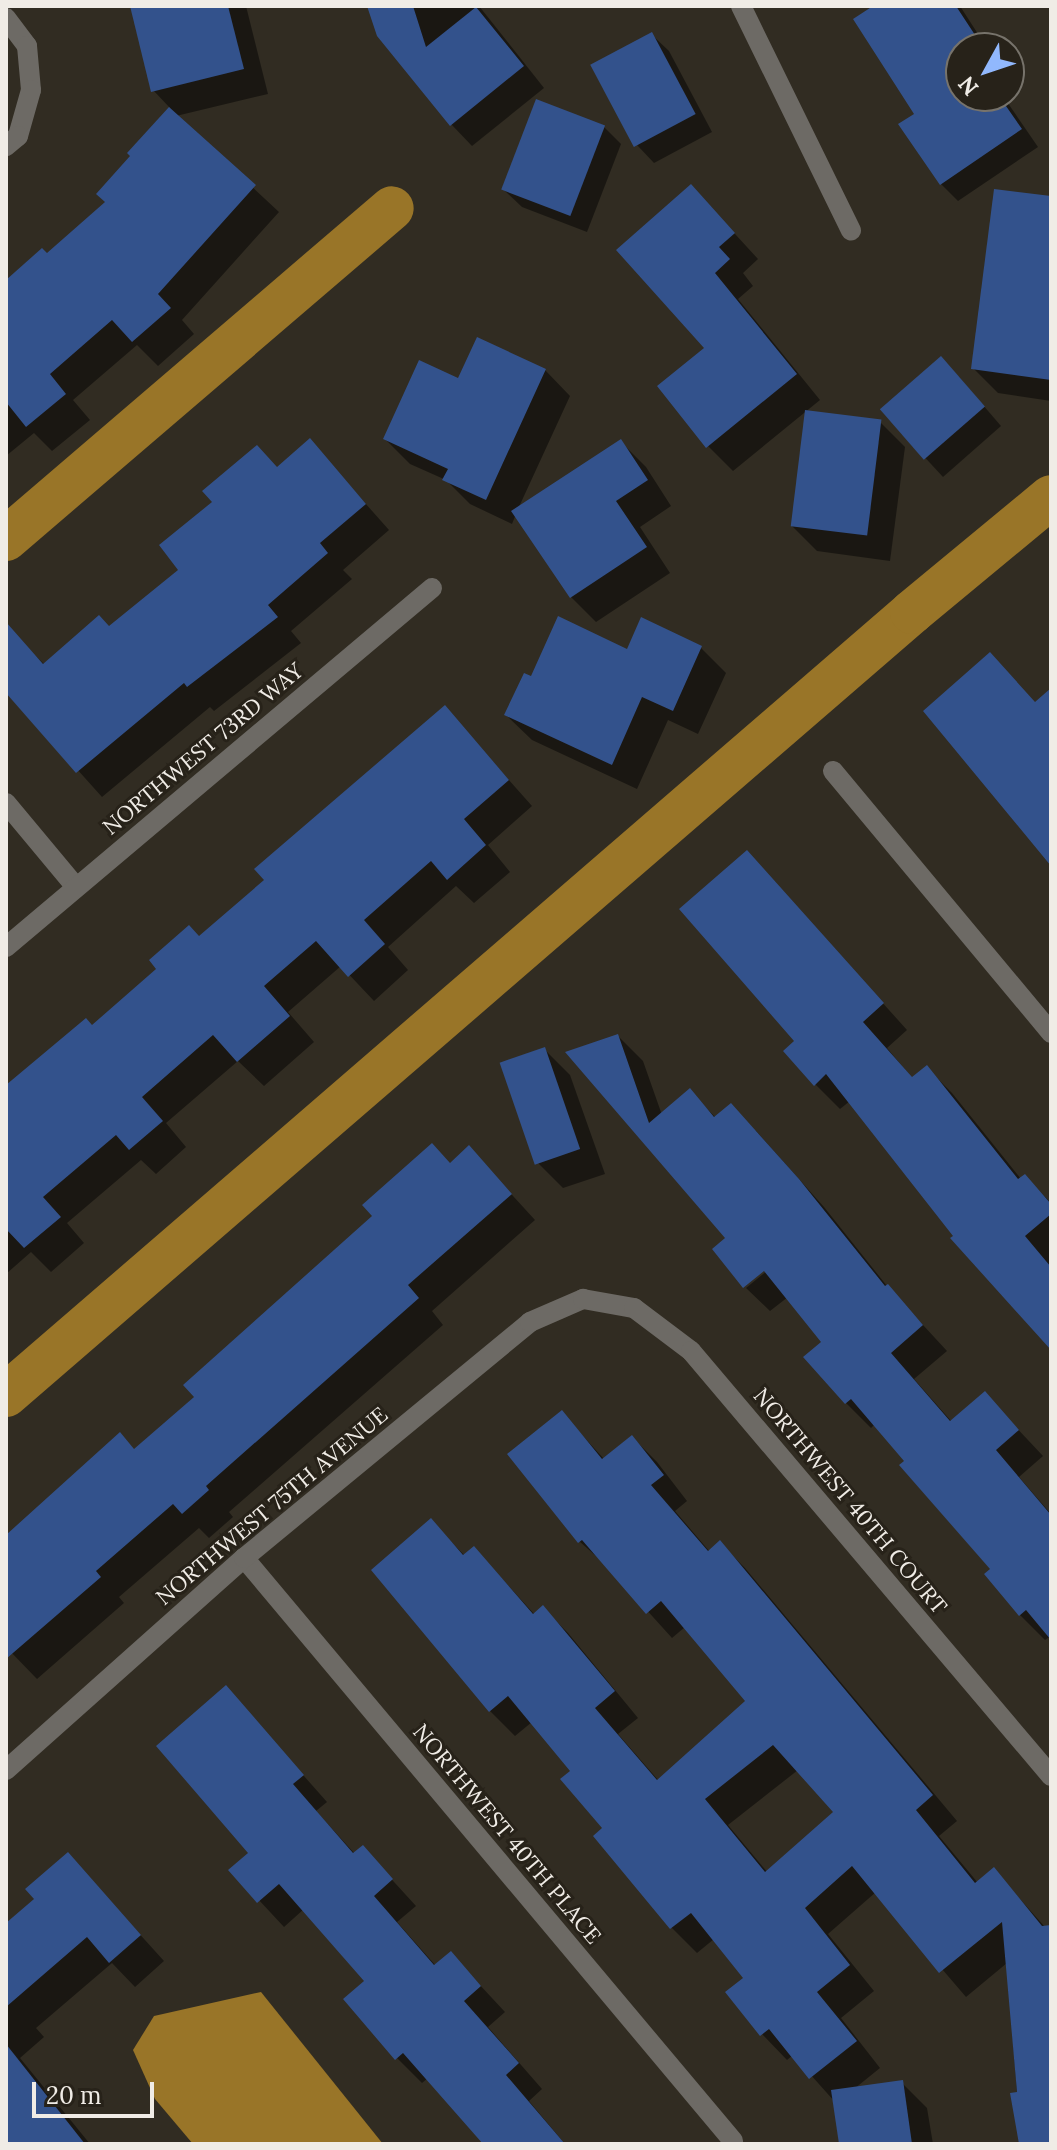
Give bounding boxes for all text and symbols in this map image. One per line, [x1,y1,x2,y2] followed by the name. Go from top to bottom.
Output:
[945,32,1025,112] north arrow
[952,71,984,102] text: N
[98,658,308,840] street label: NORTHWEST 73RD WAY
[748,1383,952,1619] street label: NORTHWEST 40TH COURT
[151,1401,393,1611] street label: NORTHWEST 75TH AVENUE
[407,1719,607,1949] street label: NORTHWEST 40TH PLACE
[36,2066,158,2116] scale bar
[46,2080,102,2111] text: 20 m

